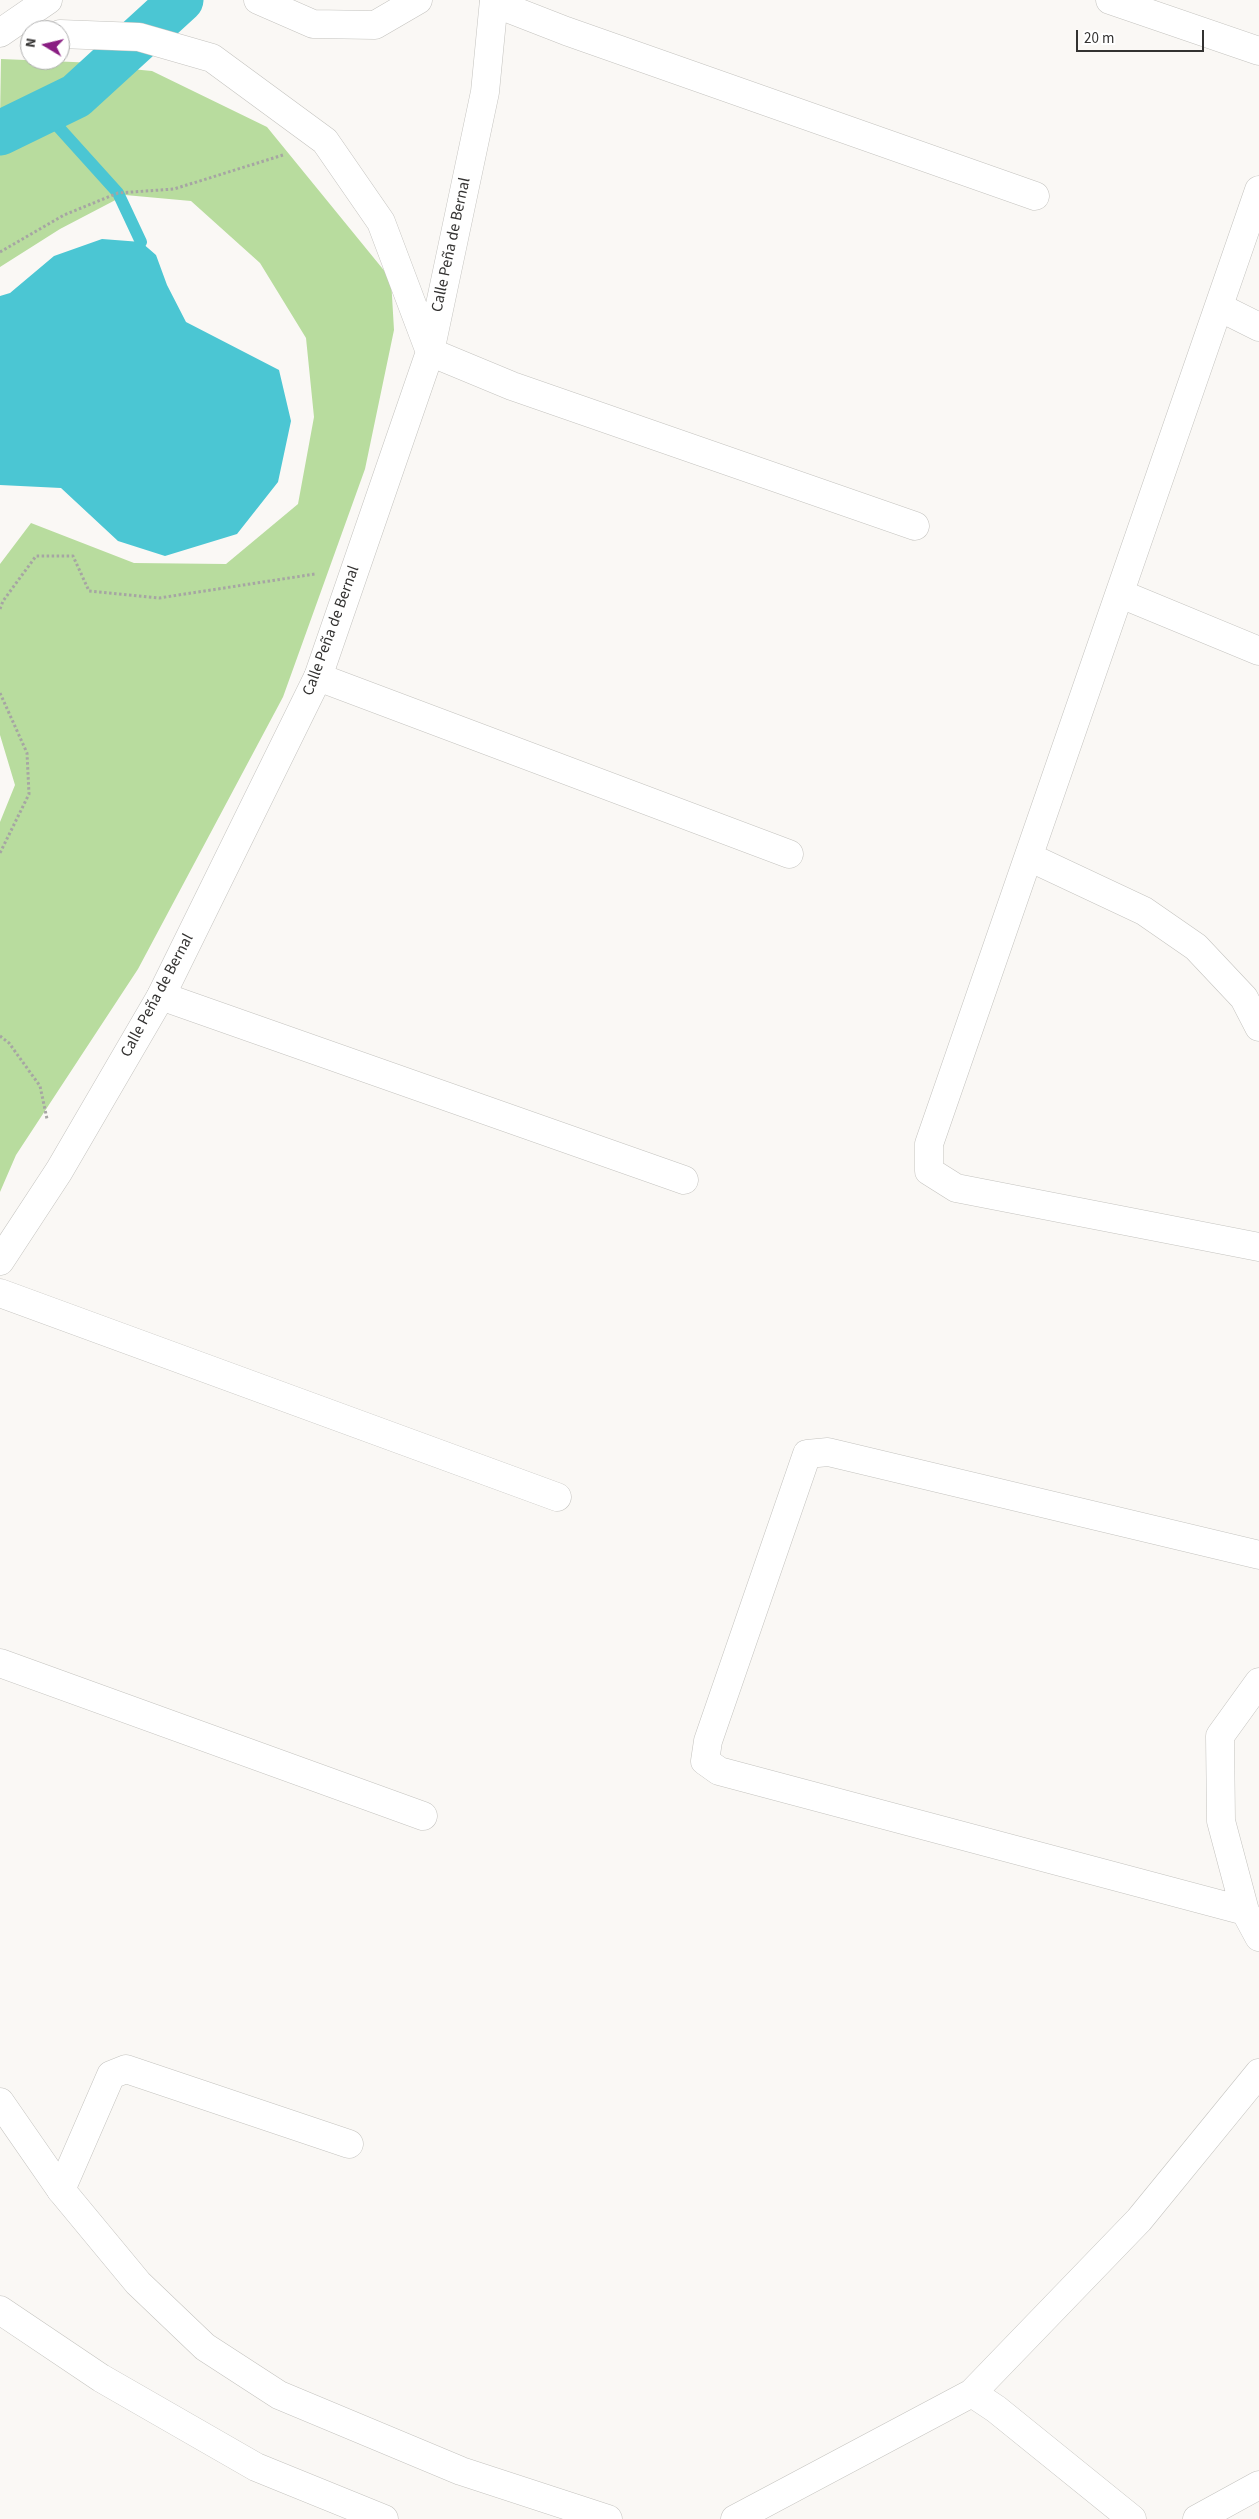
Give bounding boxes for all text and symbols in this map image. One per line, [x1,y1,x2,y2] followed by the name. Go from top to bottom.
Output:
[20,20,70,70] north arrow
[1079,20,1206,52] scale bar
[1084,28,1114,49] text: 20 m
[21,37,42,49] text: N
[428,176,476,314] street label: Calle Peña de Bernal
[300,563,364,699] street label: Calle Peña de Bernal
[117,931,199,1061] street label: Calle Peña de Bernal

